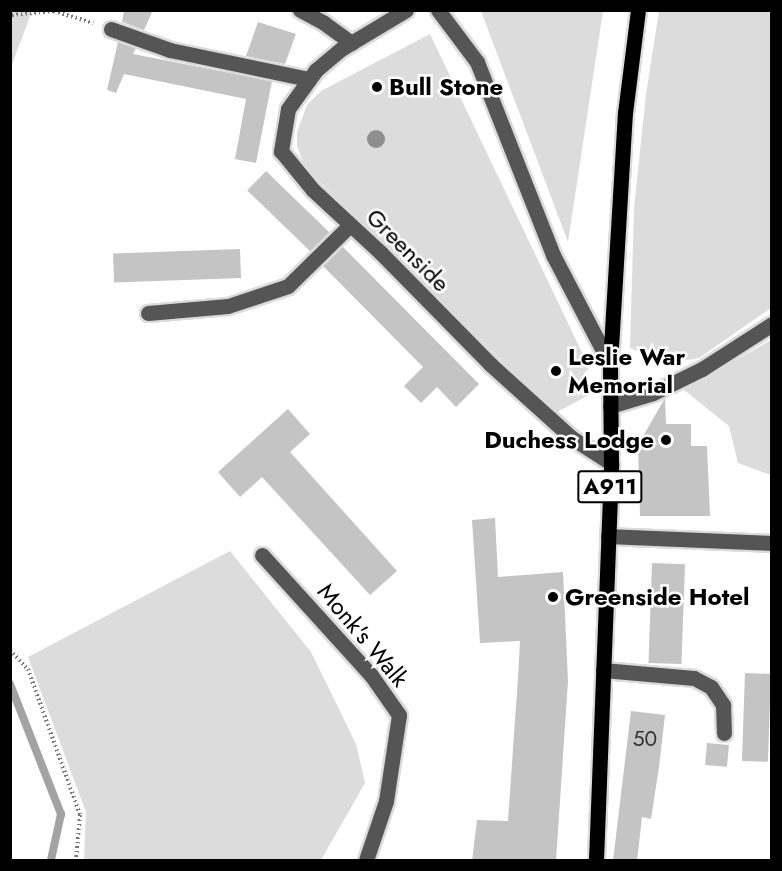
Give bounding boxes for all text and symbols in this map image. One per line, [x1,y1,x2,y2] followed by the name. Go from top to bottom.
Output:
[389,73,503,101] place label: Bull Stone
[370,80,384,94] marker: Bull Stone
[360,202,456,298] street label: Greenside
[568,343,685,399] place label: Leslie War Memorial
[549,364,563,378] marker: Leslie War Memorial
[484,426,654,454] place label: Duchess Lodge
[659,433,673,447] marker: Duchess Lodge
[577,468,643,506] road number: A911
[311,577,415,693] street label: Monk's Walk
[565,583,750,611] place label: Greenside Hotel
[546,590,560,604] marker: Greenside Hotel
[633,726,657,752] house number: 50

